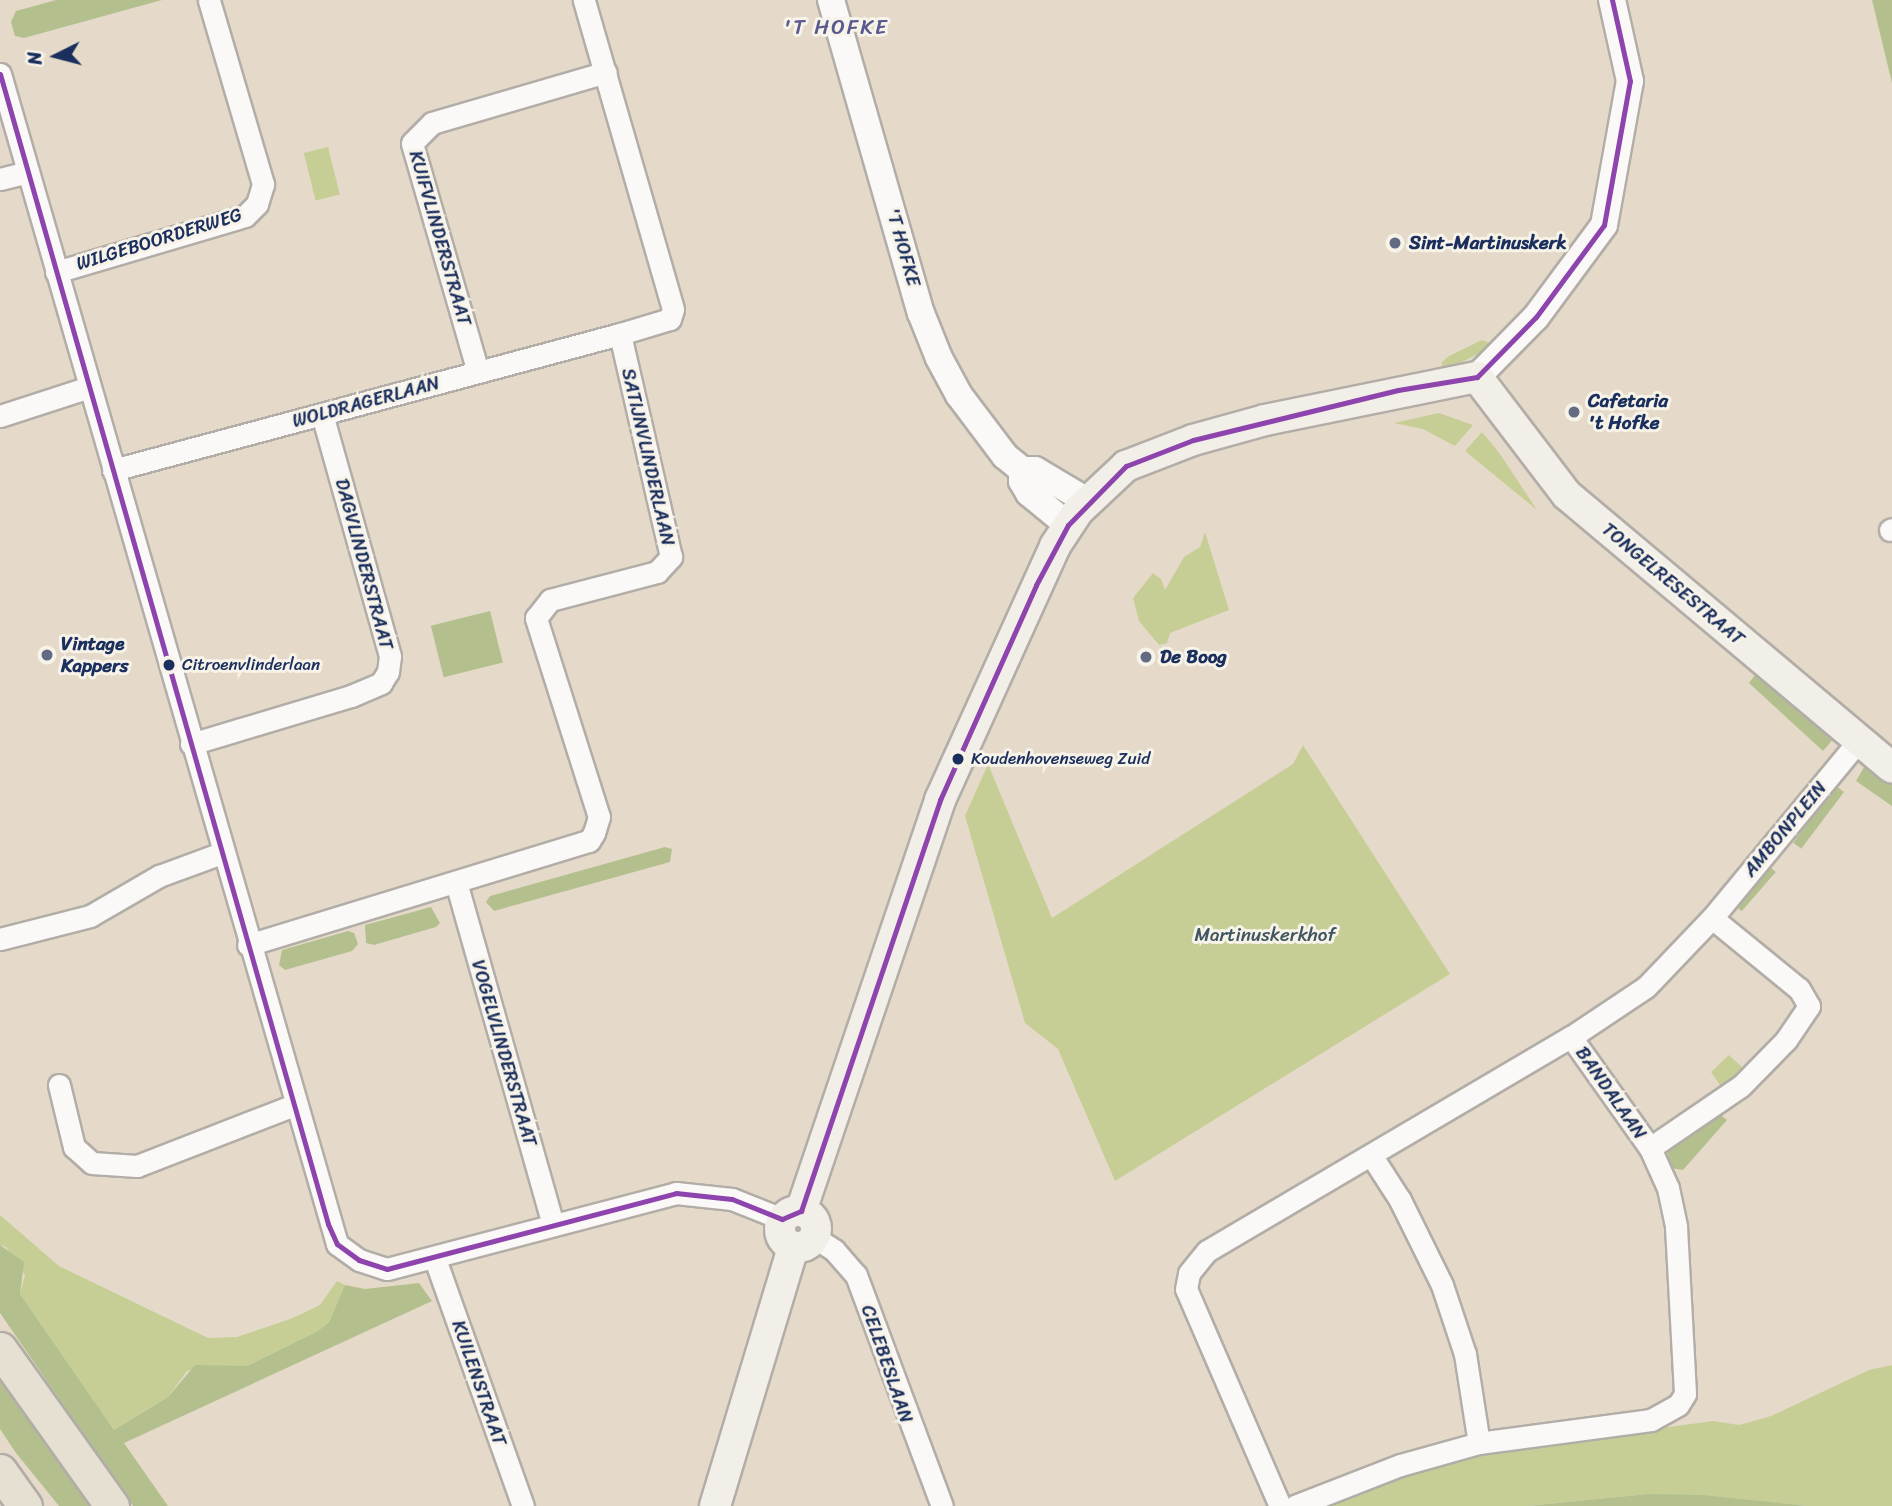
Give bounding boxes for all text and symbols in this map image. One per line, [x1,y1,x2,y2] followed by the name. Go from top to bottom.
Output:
[784,14,888,40] district label: 'T HOFKE
[21,21,91,91] north arrow
[18,50,52,67] text: N
[404,148,476,328] street label: KUIFVLINDERSTRAAT
[73,203,245,275] street label: WILGEBOORDERWEG
[881,205,925,289] street label: 'T HOFKE
[1409,232,1567,254] place label: Sint-Martinuskerk
[1387,235,1403,251] marker: Sint-Martinuskerk
[616,366,680,548] street label: SATIJNVLINDERLAAN
[290,371,442,433] street label: WOLDRAGERLAAN
[1588,390,1668,434] place label: Cafetaria 't Hofke
[1566,404,1582,420] marker: Cafetaria 't Hofke
[330,476,398,652] street label: DAGVLINDERSTRAAT
[1597,518,1749,650] street label: TONGELRESESTRAAT
[61,633,128,677] place label: Vintage Kappers
[1160,646,1227,668] place label: De Boog
[39,647,55,663] marker: Vintage Kappers
[1138,649,1154,665] marker: De Boog
[182,655,320,675] place label: Citroenvlinderlaan
[162,658,176,672] marker: Citroenvlinderlaan
[971,749,1149,769] place label: Koudenhovenseweg Zuid
[951,752,965,766] marker: Koudenhovenseweg Zuid
[1738,777,1832,881] street label: AMBONPLEIN
[1194,924,1336,946] park label: Martinuskerkhof
[466,957,542,1149] street label: VOGELVLINDERSTRAAT
[1571,1042,1651,1144] street label: BANDALAAN
[856,1302,918,1426] street label: CELEBESLAAN
[447,1317,511,1449] street label: KUILENSTRAAT

